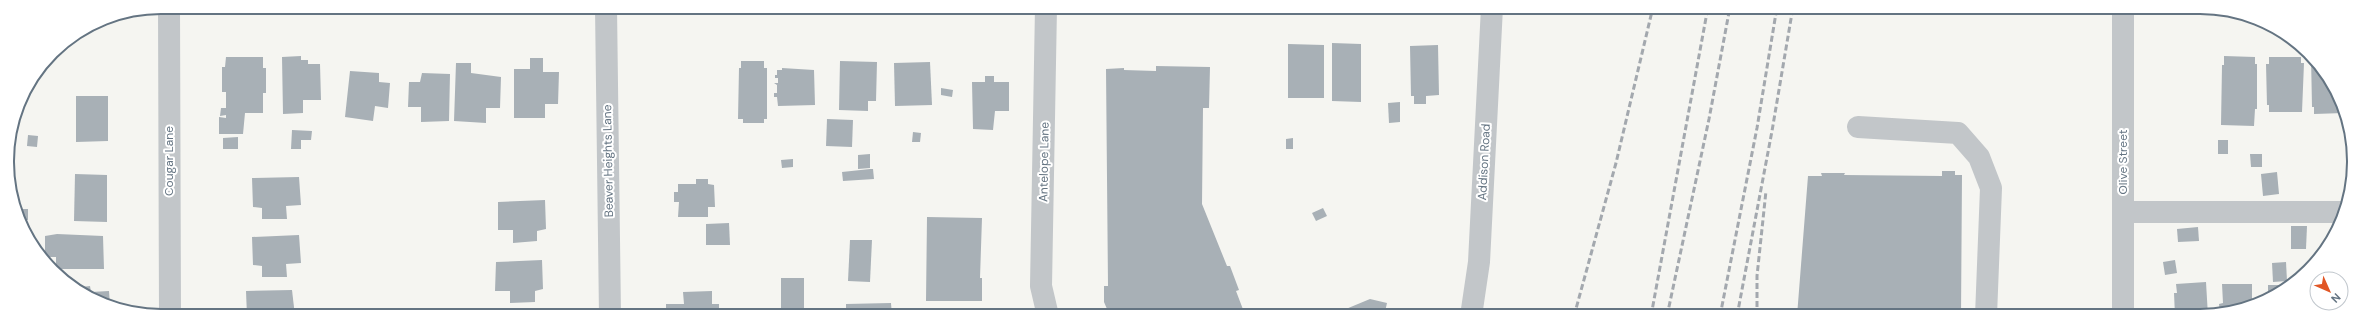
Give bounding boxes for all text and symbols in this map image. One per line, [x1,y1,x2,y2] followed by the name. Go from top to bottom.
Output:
[599,104,617,218] street label: Beaver Heights Lane
[1035,122,1053,202] street label: Antelope Lane
[1474,123,1494,201] street label: Addison Road
[161,126,177,196] street label: Cougar Lane
[2115,129,2131,194] street label: Olive Street
[2309,271,2349,311] north arrow
[2328,290,2344,306] text: N

